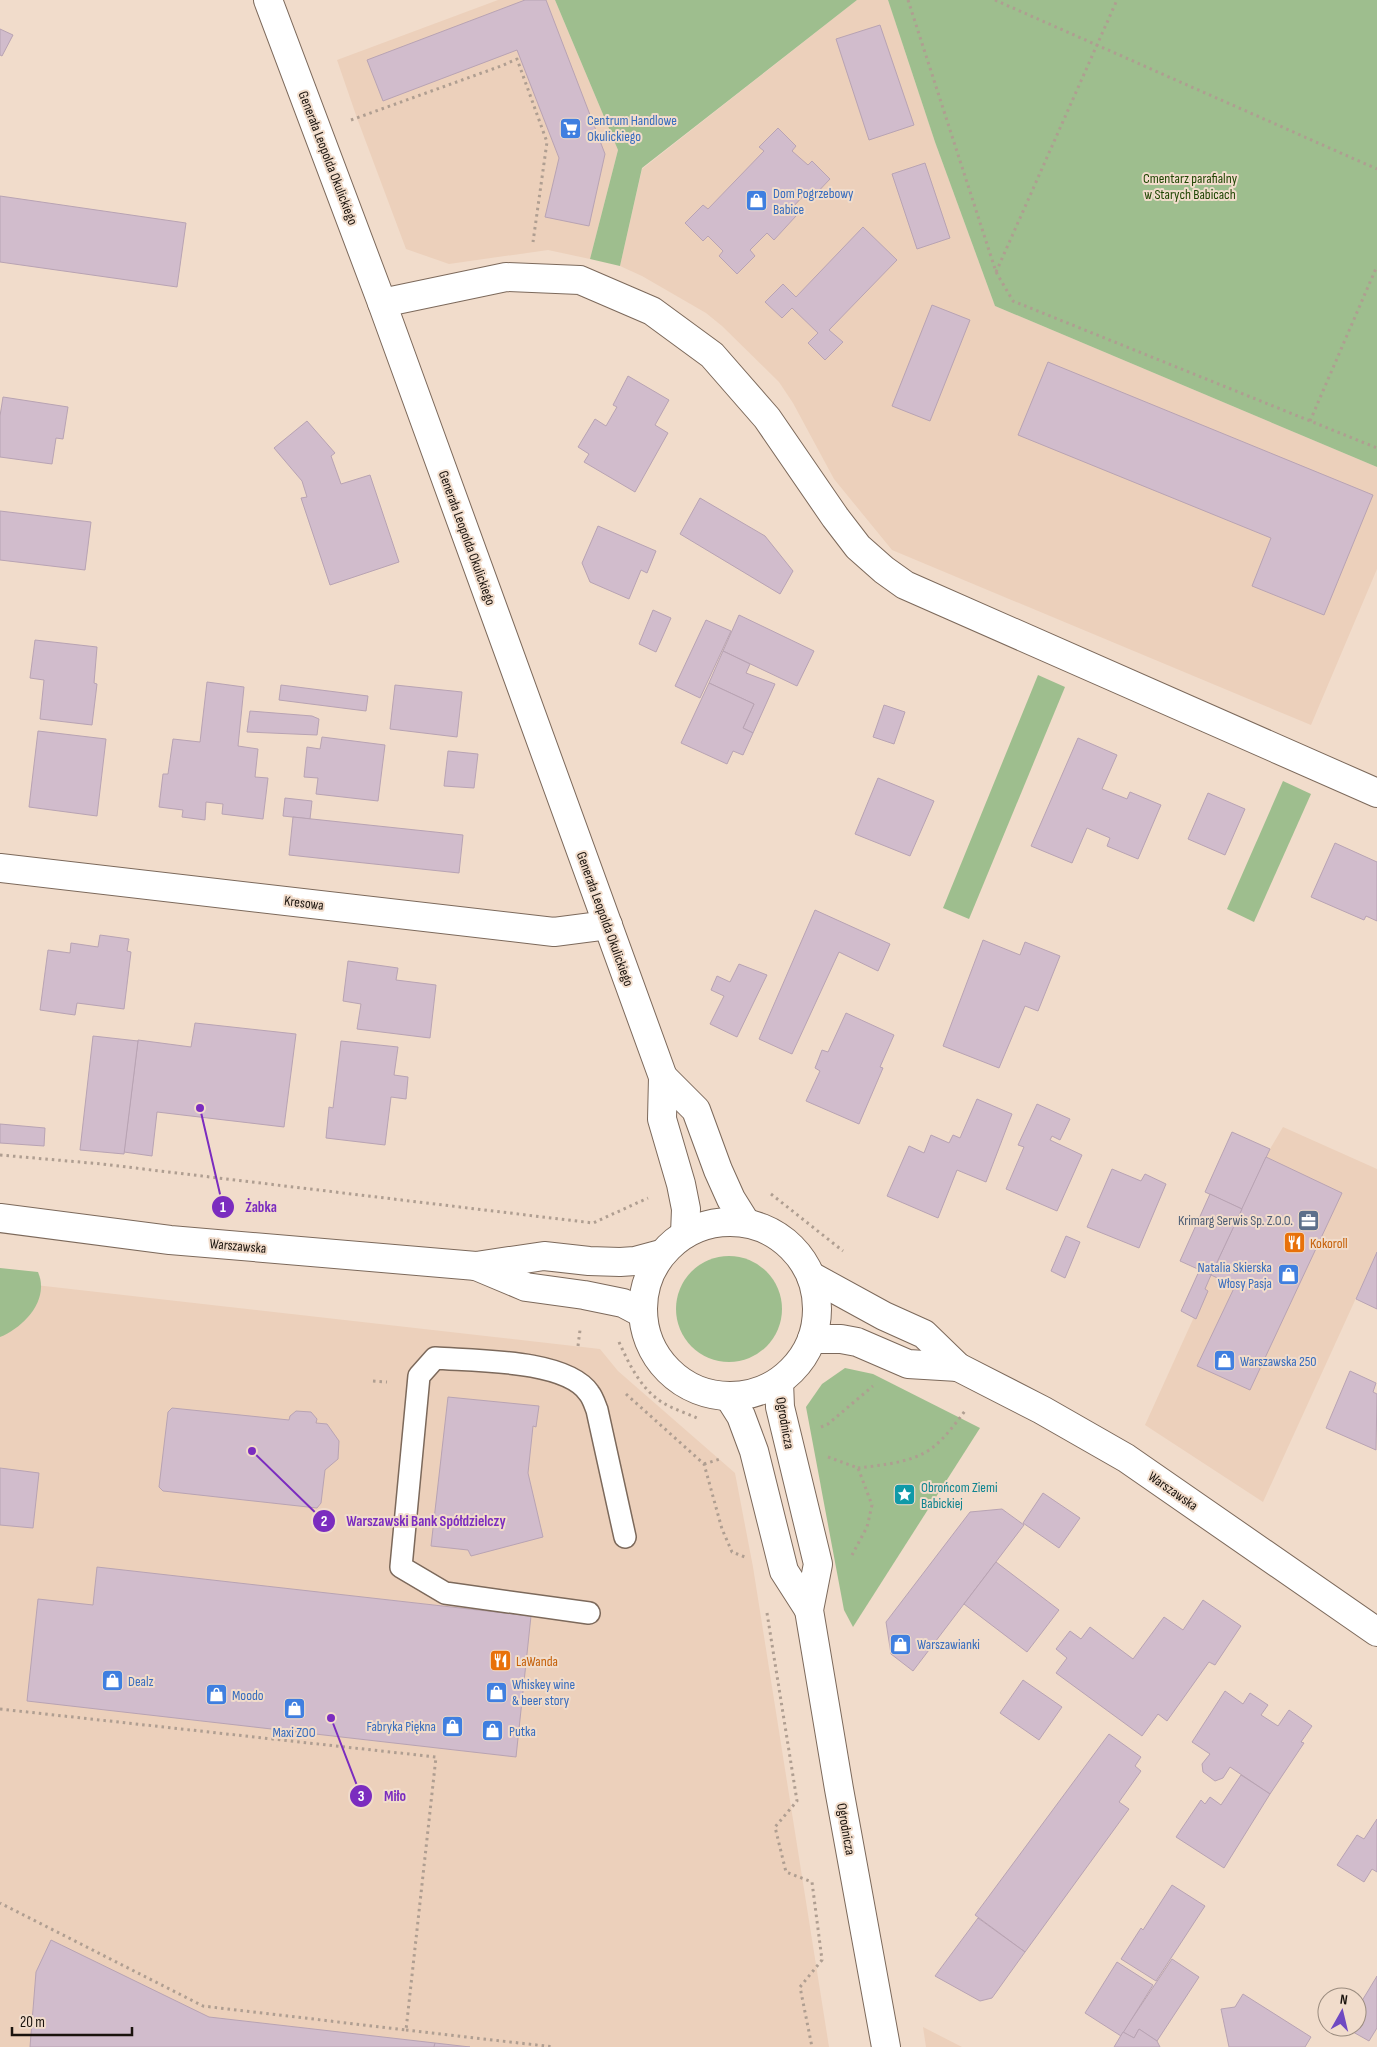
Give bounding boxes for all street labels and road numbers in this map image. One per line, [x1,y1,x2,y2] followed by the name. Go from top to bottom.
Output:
[295,89,361,227] street label: Generała Leopolda Okulickiego
[435,468,499,608] street label: Generała Leopolda Okulickiego
[573,849,637,989] street label: Generała Leopolda Okulickiego
[283,892,325,914] street label: Kresowa
[209,1235,267,1257] street label: Warszawska
[772,1396,798,1450] street label: Ogrodnicza
[1145,1468,1201,1514] street label: Warszawska
[833,1802,859,1856] street label: Ogrodnicza

